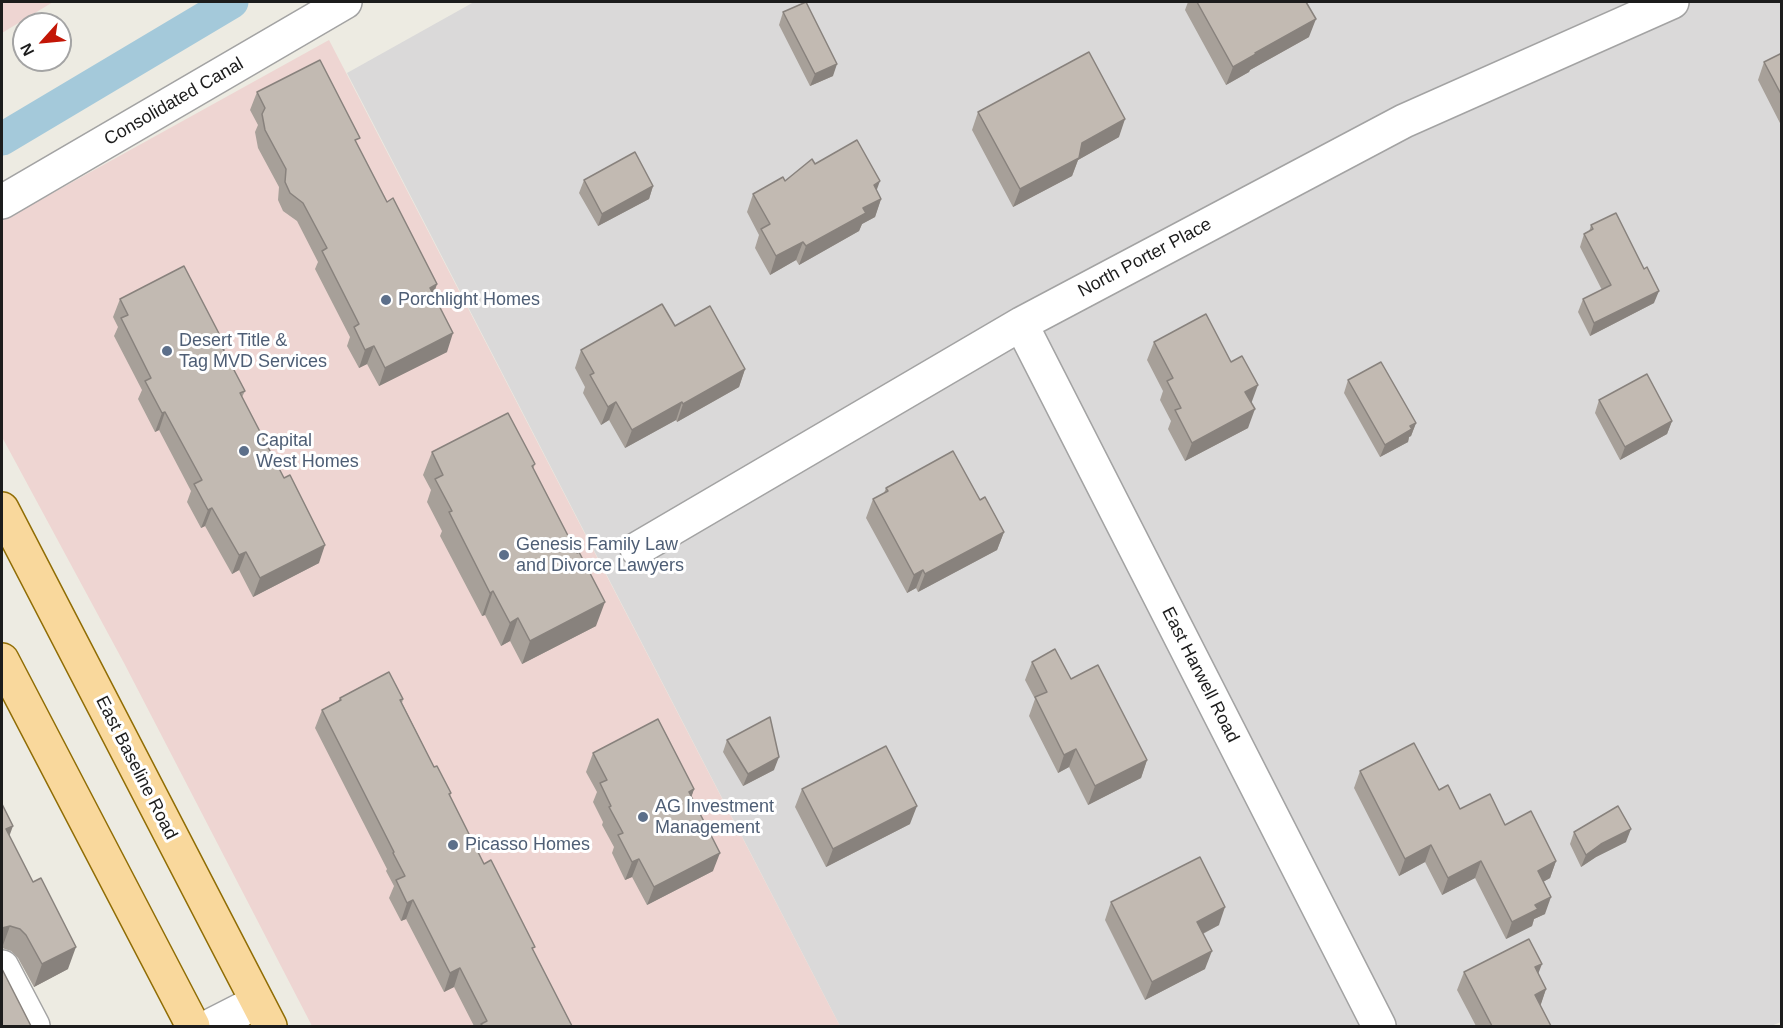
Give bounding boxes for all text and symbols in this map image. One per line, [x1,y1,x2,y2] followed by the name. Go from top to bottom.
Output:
[12,12,72,72] north arrow
[17,40,37,59] text: N
[101,53,247,151] street label: Consolidated Canal
[1075,214,1215,302] street label: North Porter Place
[398,289,540,311] place label: Porchlight Homes
[379,293,393,307] marker: Porchlight Homes
[179,330,327,372] place label: Desert Title & Tag MVD Services
[160,344,174,358] marker: Desert Title & Tag MVD Services
[256,430,359,472] place label: Capital West Homes
[237,444,251,458] marker: Capital West Homes
[516,534,684,576] place label: Genesis Family Law and Divorce Lawyers
[497,548,511,562] marker: Genesis Family Law and Divorce Lawyers
[1157,604,1243,746] street label: East Harwell Road
[90,693,182,843] street label: East Baseline Road
[655,796,774,838] place label: AG Investment Management
[636,810,650,824] marker: AG Investment Management
[465,834,590,856] place label: Picasso Homes
[446,838,460,852] marker: Picasso Homes

